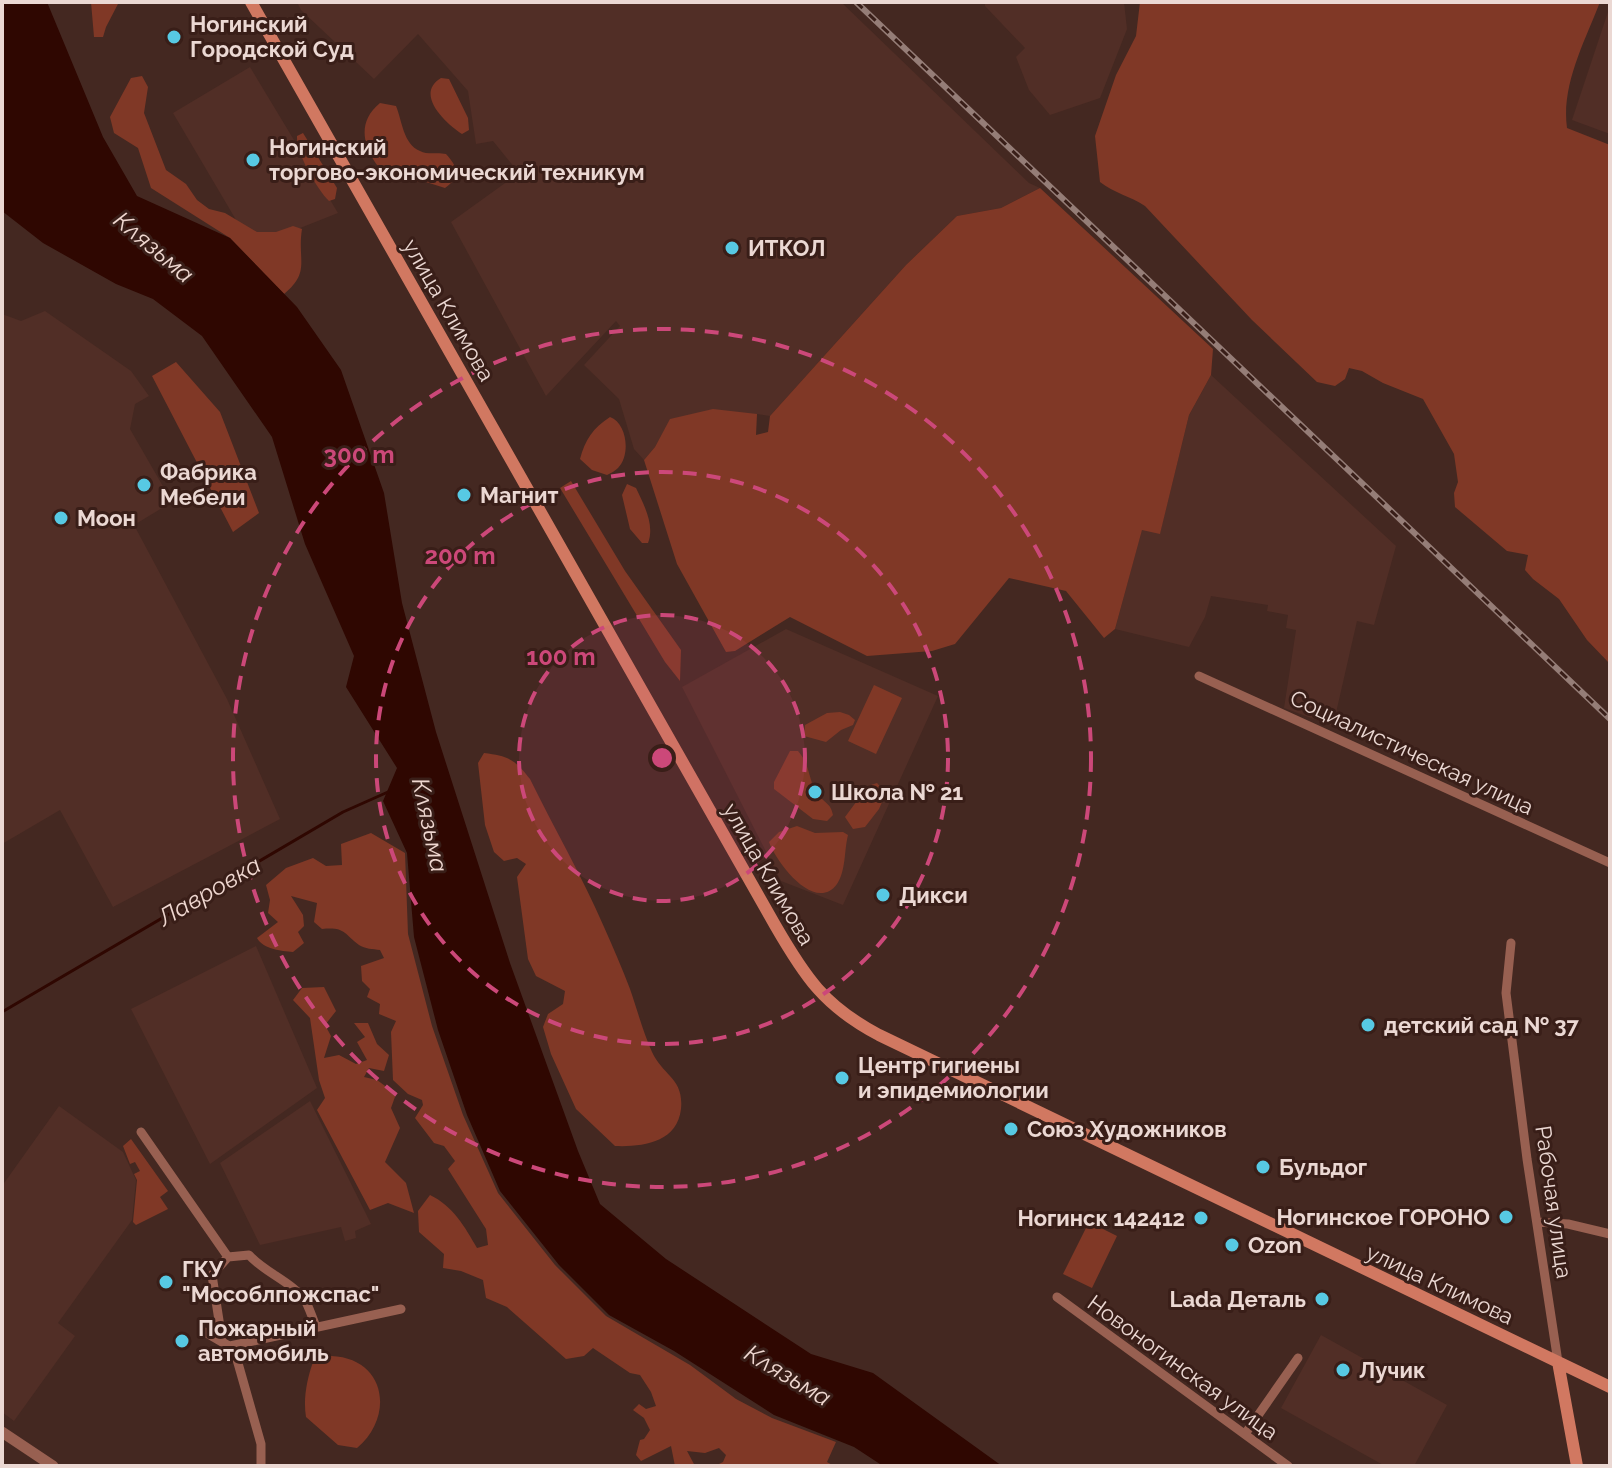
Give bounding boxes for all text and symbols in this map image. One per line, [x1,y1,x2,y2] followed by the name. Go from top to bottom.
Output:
[190,11,354,62] place label: Ногинский Городской Суд
[165,28,183,46] marker: Ногинский Городской Суд
[269,134,645,185] place label: Ногинский торгово-экономический техникум
[244,151,262,169] marker: Ногинский торгово-экономический техникум
[108,205,200,289] water label: Клязьма
[398,234,500,386] street label: улица Климова
[748,235,826,261] place label: ИТКОЛ
[723,239,741,257] marker: ИТКОЛ
[324,440,394,469] text: 300 m
[160,459,257,510] place label: Фабрика Мебели
[135,476,153,494] marker: Фабрика Мебели
[480,482,559,508] place label: Магнит
[455,486,473,504] marker: Магнит
[77,505,136,531] place label: Моон
[52,509,70,527] marker: Моон
[424,541,496,570] text: 200 m
[526,642,596,671] text: 100 m
[1286,684,1538,820] street label: Социалистическая улица
[648,744,676,772] centre of rings
[406,775,454,875] water label: Клязьма
[831,779,963,805] place label: Школа № 21
[806,783,824,801] marker: Школа № 21
[718,798,820,950] street label: улица Климова
[151,850,266,933] water label: Лавровка
[899,882,968,908] place label: Дикси
[874,886,892,904] marker: Дикси
[1384,1012,1579,1038] place label: детский сад № 37
[1359,1016,1377,1034] marker: детский сад № 37
[858,1052,1049,1103] place label: Центр гигиены и эпидемиологии
[833,1069,851,1087] marker: Центр гигиены и эпидемиологии
[1027,1116,1227,1142] place label: Союз Художников
[1002,1120,1020,1138] marker: Союз Художников
[1530,1124,1578,1280] street label: Рабочая улица
[1279,1154,1367,1180] place label: Бульдог
[1254,1158,1272,1176] marker: Бульдог
[1276,1204,1490,1230] place label: Ногинское ГОРОНО
[1017,1205,1185,1231] place label: Ногинск 142412
[1497,1208,1515,1226] marker: Ногинское ГОРОНО
[1192,1209,1210,1227] marker: Ногинск 142412
[1248,1232,1302,1258] place label: Ozon
[1223,1236,1241,1254] marker: Ozon
[1362,1238,1518,1330] street label: улица Климова
[182,1256,379,1307] place label: ГКУ "Мособлпожспас"
[157,1273,175,1291] marker: ГКУ "Мособлпожспас"
[1170,1286,1306,1312] place label: Lada Деталь
[1083,1289,1283,1445] street label: Новоногинская улица
[1313,1290,1331,1308] marker: Lada Деталь
[198,1315,329,1366] place label: Пожарный автомобиль
[173,1332,191,1350] marker: Пожарный автомобиль
[740,1338,836,1412] water label: Клязьма
[1359,1357,1426,1383] place label: Лучик
[1334,1361,1352,1379] marker: Лучик

